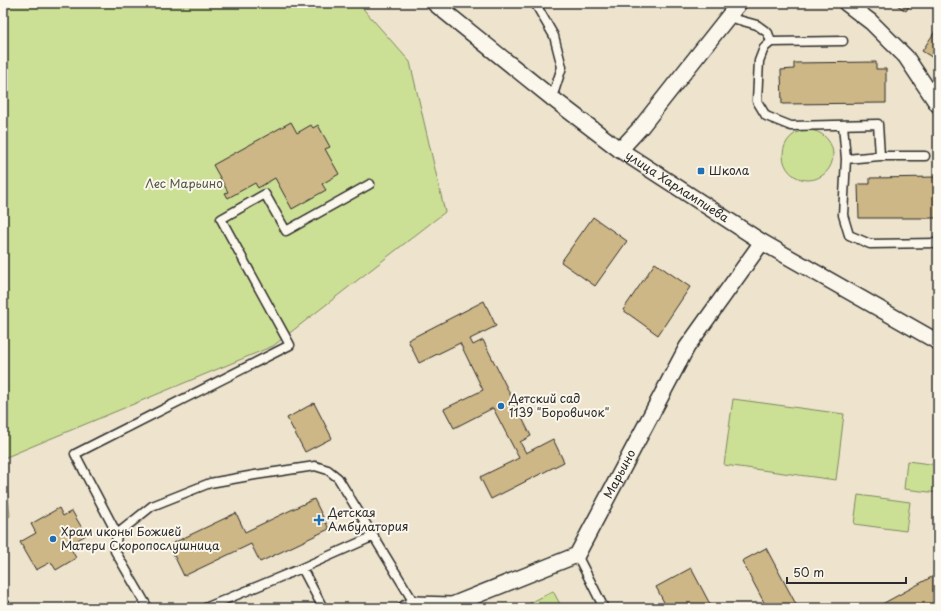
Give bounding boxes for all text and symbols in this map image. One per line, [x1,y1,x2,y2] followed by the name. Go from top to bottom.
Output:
[622,146,733,227] street label: улица Харлампиева
[709,161,750,179] place label: Школа
[696,166,706,176] marker: Школа
[145,174,223,192] park label: Лес Марьино
[508,389,610,421] place label: Детский сад 1139 "Боровичок"
[496,401,506,411] marker: Детский сад 1139 "Боровичок"
[598,446,639,501] street label: Марьино
[327,503,408,535] place label: Детская Амбулатория
[313,514,325,526] marker: Детская Амбулатория
[61,522,220,554] place label: Храм иконы Божией Матери Скоропослушница
[48,534,58,544] marker: Храм иконы Божией Матери Скоропослушница
[787,559,906,585] scale bar
[793,563,824,581] text: 50 m

